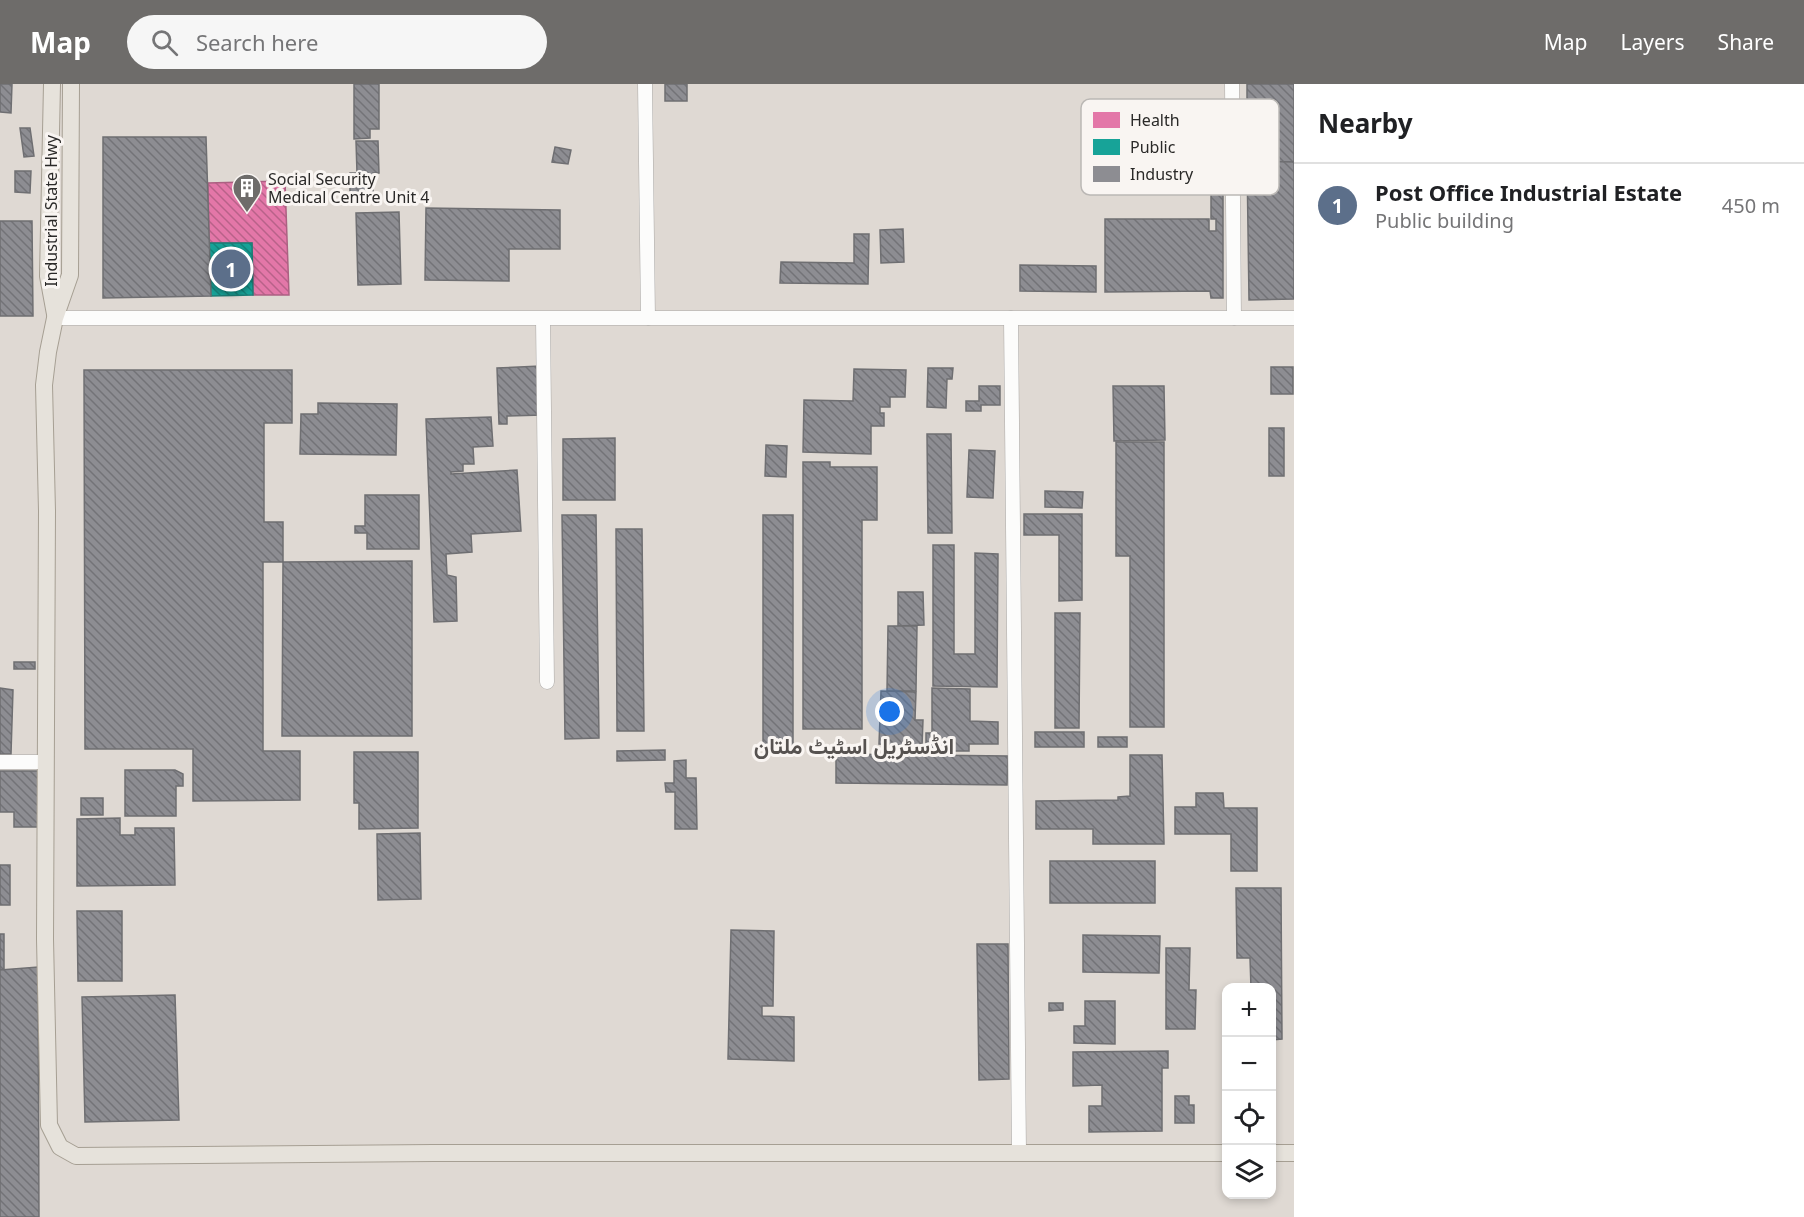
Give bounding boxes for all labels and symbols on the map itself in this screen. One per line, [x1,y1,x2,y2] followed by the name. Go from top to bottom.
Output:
[1081,99,1279,195] legend
[1130,109,1180,131] text: Health
[40,134,62,287] street label: Industrial State Hwy
[1130,136,1176,158] text: Public
[1130,163,1194,185] text: Industry
[268,168,430,208] place label: Social Security Medical Centre Unit 4
[231,172,263,214] building icon: Social Security Medical Centre Unit 4
[212,246,250,291] pin: 1
[875,697,904,726] your location
[754,730,954,760] district label: انڈسٹریل اسٹیٹ ملتان

